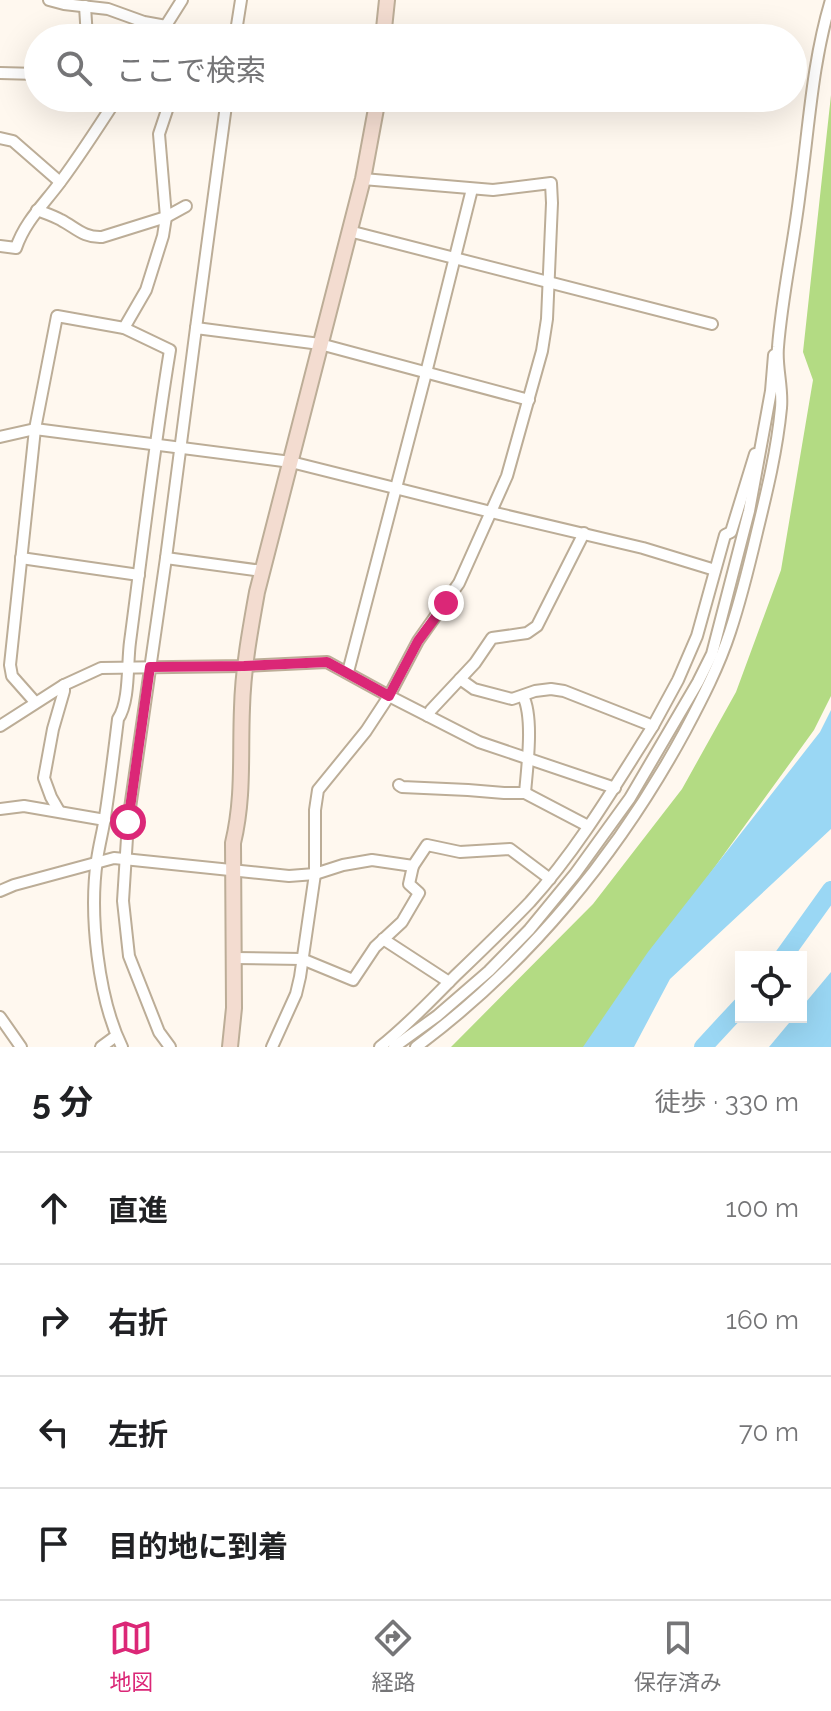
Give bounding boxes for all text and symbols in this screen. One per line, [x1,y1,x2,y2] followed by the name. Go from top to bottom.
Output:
[24,24,807,112] search box
[52,46,96,90] icon: search
[116,53,266,88] text: ここで検索
[428,585,464,621] route end
[110,804,146,840] route start
[735,951,807,1023] map controls
[735,951,807,1023] button: locate
[32,1082,93,1122] text: 5 分
[655,1087,799,1117] text: 徒歩 · 330 m
[32,1186,76,1230] icon: ahead
[108,1193,168,1228] text: 直進
[726,1193,799,1223] text: 100 m
[32,1298,76,1342] icon: right
[108,1305,168,1340] text: 右折
[726,1305,799,1335] text: 160 m
[32,1410,76,1454] icon: left
[108,1417,168,1452] text: 左折
[739,1417,799,1447] text: 70 m
[32,1522,76,1566] icon: arrive
[108,1529,288,1564] text: 目的地に到着
[109,1616,153,1696] tab: 地図
[371,1616,416,1696] tab: 経路
[634,1616,722,1696] tab: 保存済み

